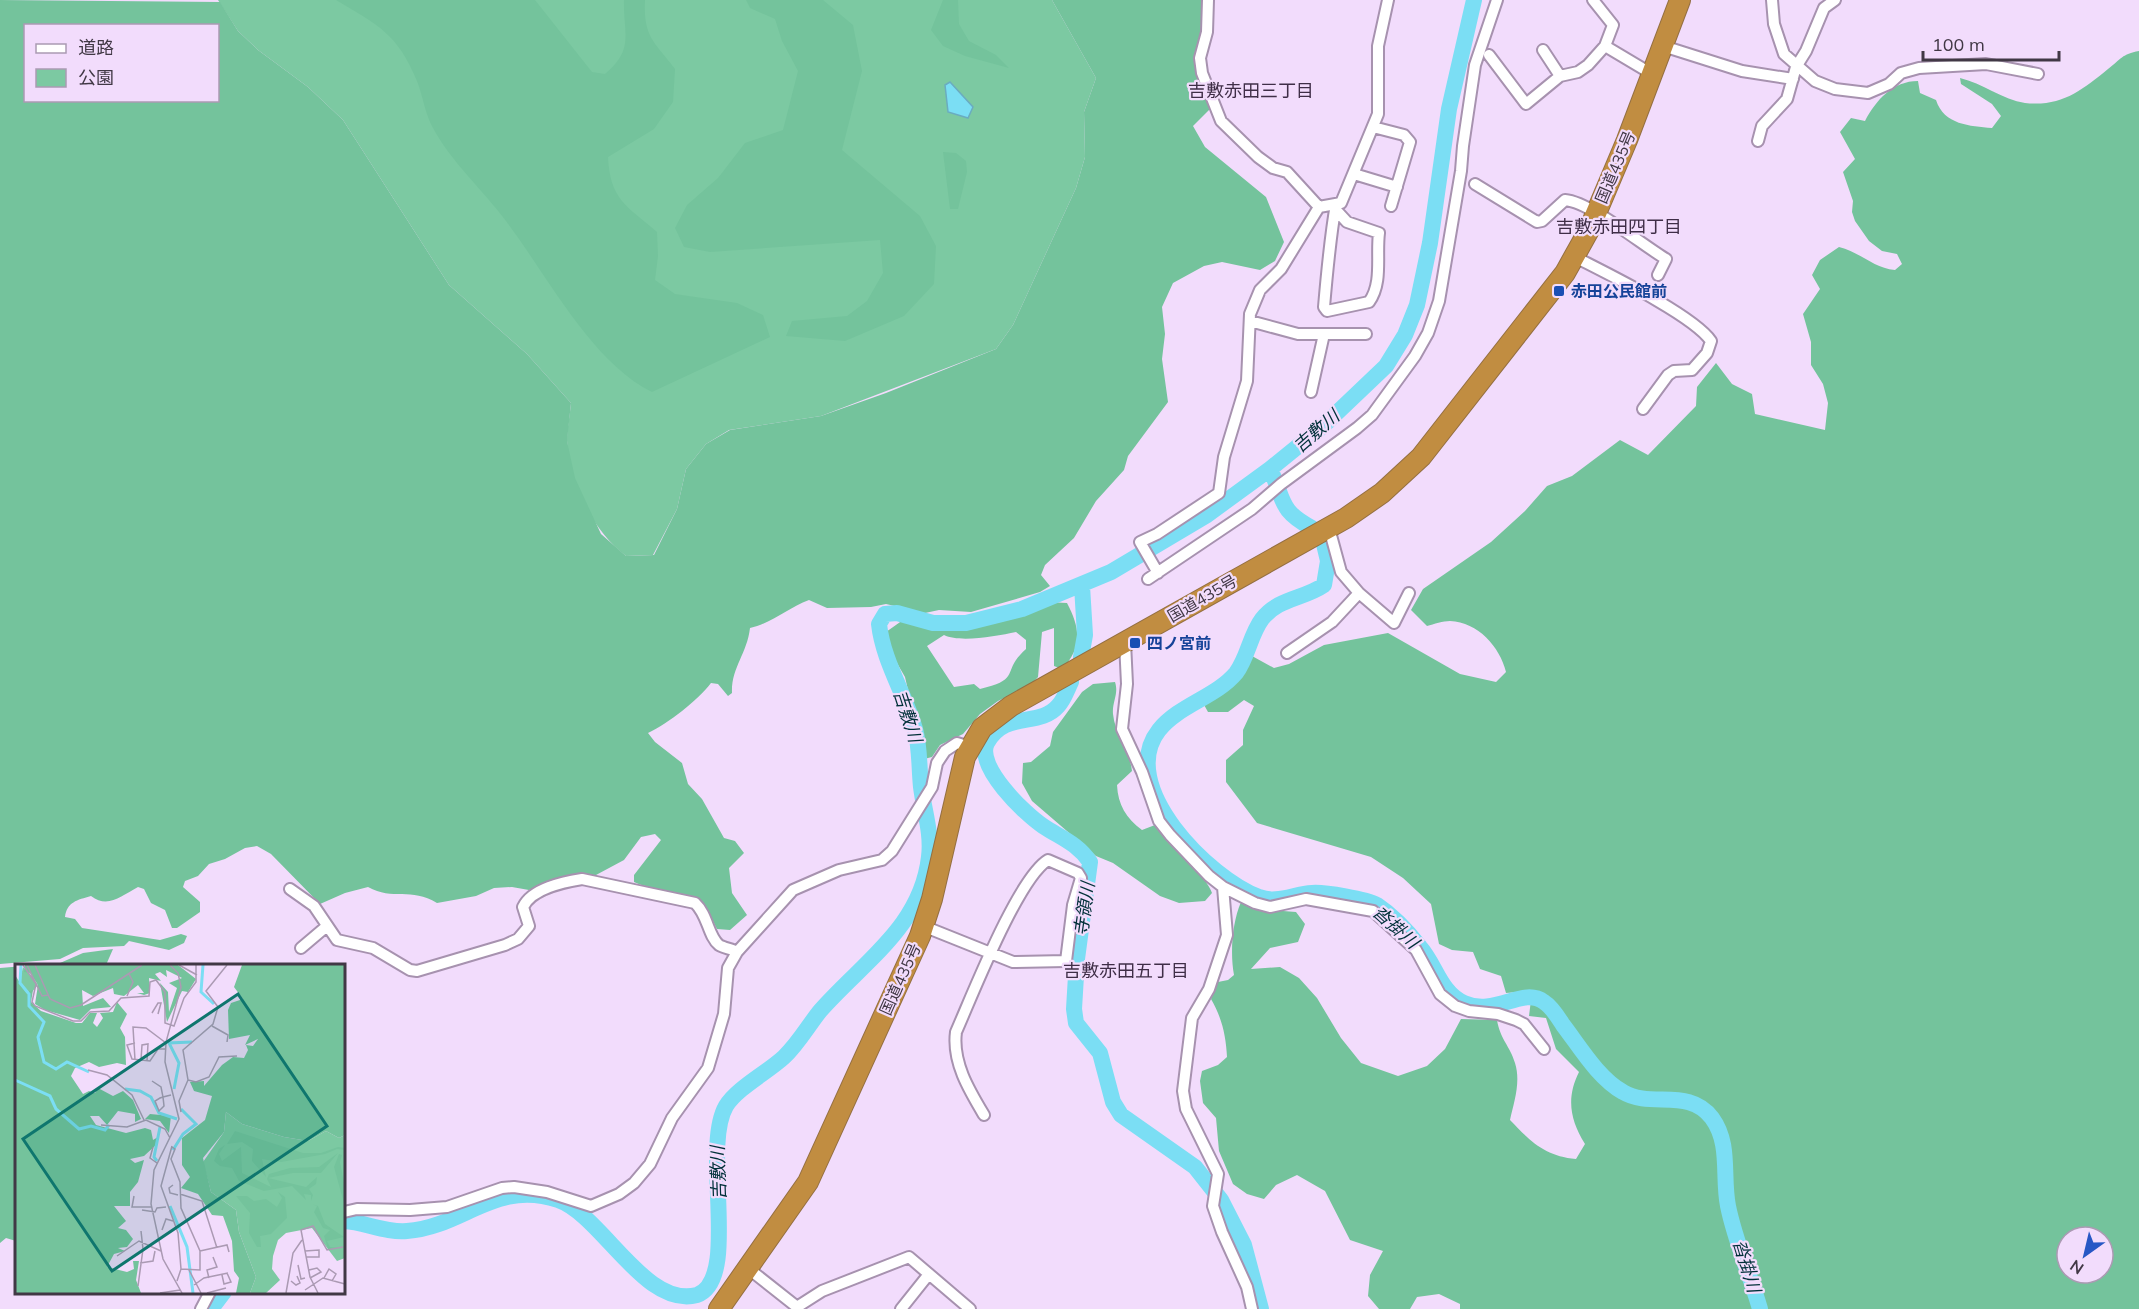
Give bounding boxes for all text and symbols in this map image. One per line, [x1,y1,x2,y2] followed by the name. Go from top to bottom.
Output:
[24,24,219,102] legend
[1923,24,2060,62] scale bar
[1932,33,1985,56] text: 100 m
[78,36,114,59] text: 道路
[78,66,114,89] text: 公園
[1188,79,1314,102] district label: 吉敷赤田三丁目
[1591,128,1639,206] street label: 国道435号
[1556,215,1682,238] district label: 吉敷赤田四丁目
[1571,281,1667,301] place label: 赤田公民館前
[1552,284,1566,298] marker: 赤田公民館前
[1288,403,1345,457] water label: 吉敷川
[1164,570,1240,626] street label: 国道435号
[1147,633,1211,653] place label: 四ノ宮前
[1128,636,1142,650] marker: 四ノ宮前
[889,687,928,747] water label: 吉敷川
[1069,879,1099,937] water label: 寺領川
[1368,900,1425,955] water label: 沓掛川
[875,940,925,1018] street label: 国道435号
[1063,959,1189,982] district label: 吉敷赤田五丁目
[15,964,345,1294] inset map
[705,1144,730,1200] water label: 吉敷川
[2055,1225,2115,1285] north arrow
[1728,1237,1766,1297] water label: 沓掛川
[2066,1256,2087,1279] text: N

